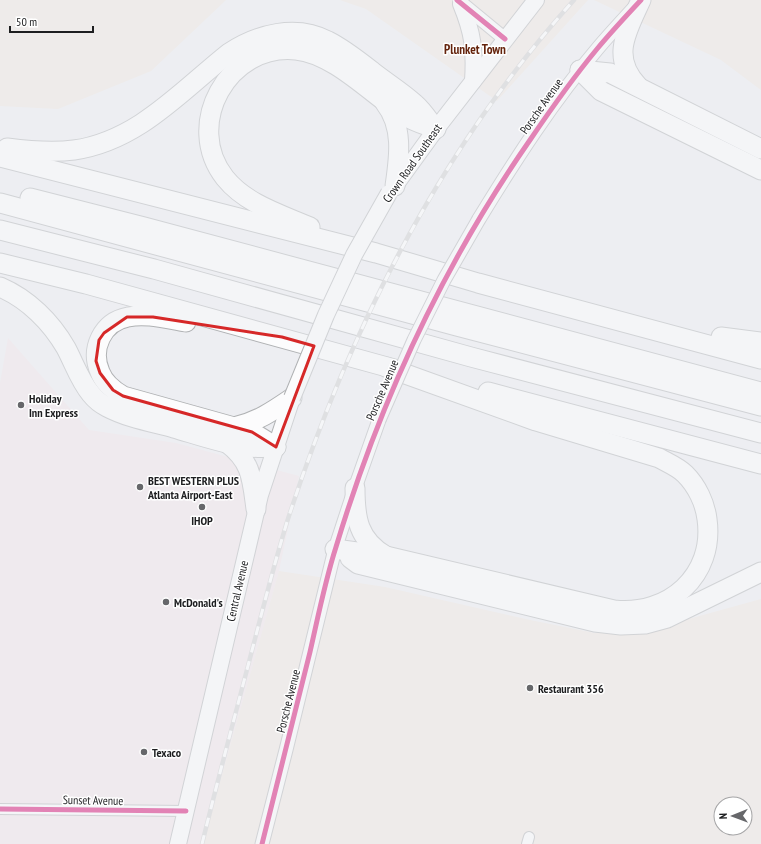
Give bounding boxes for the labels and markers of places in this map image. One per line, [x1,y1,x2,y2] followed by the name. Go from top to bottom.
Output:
[29,391,78,420] place label: Holiday Inn Express
[16,400,26,410] marker: Holiday Inn Express
[147,473,239,502] place label: BEST WESTERN PLUS Atlanta Airport-East
[135,482,145,492] marker: BEST WESTERN PLUS Atlanta Airport-East
[197,502,207,512] marker: IHOP
[191,513,213,528] place label: IHOP
[174,595,223,610] place label: McDonald's
[161,597,171,607] marker: McDonald's
[538,681,604,696] place label: Restaurant 356
[525,683,535,693] marker: Restaurant 356
[152,745,182,760] place label: Texaco
[139,747,149,757] marker: Texaco

